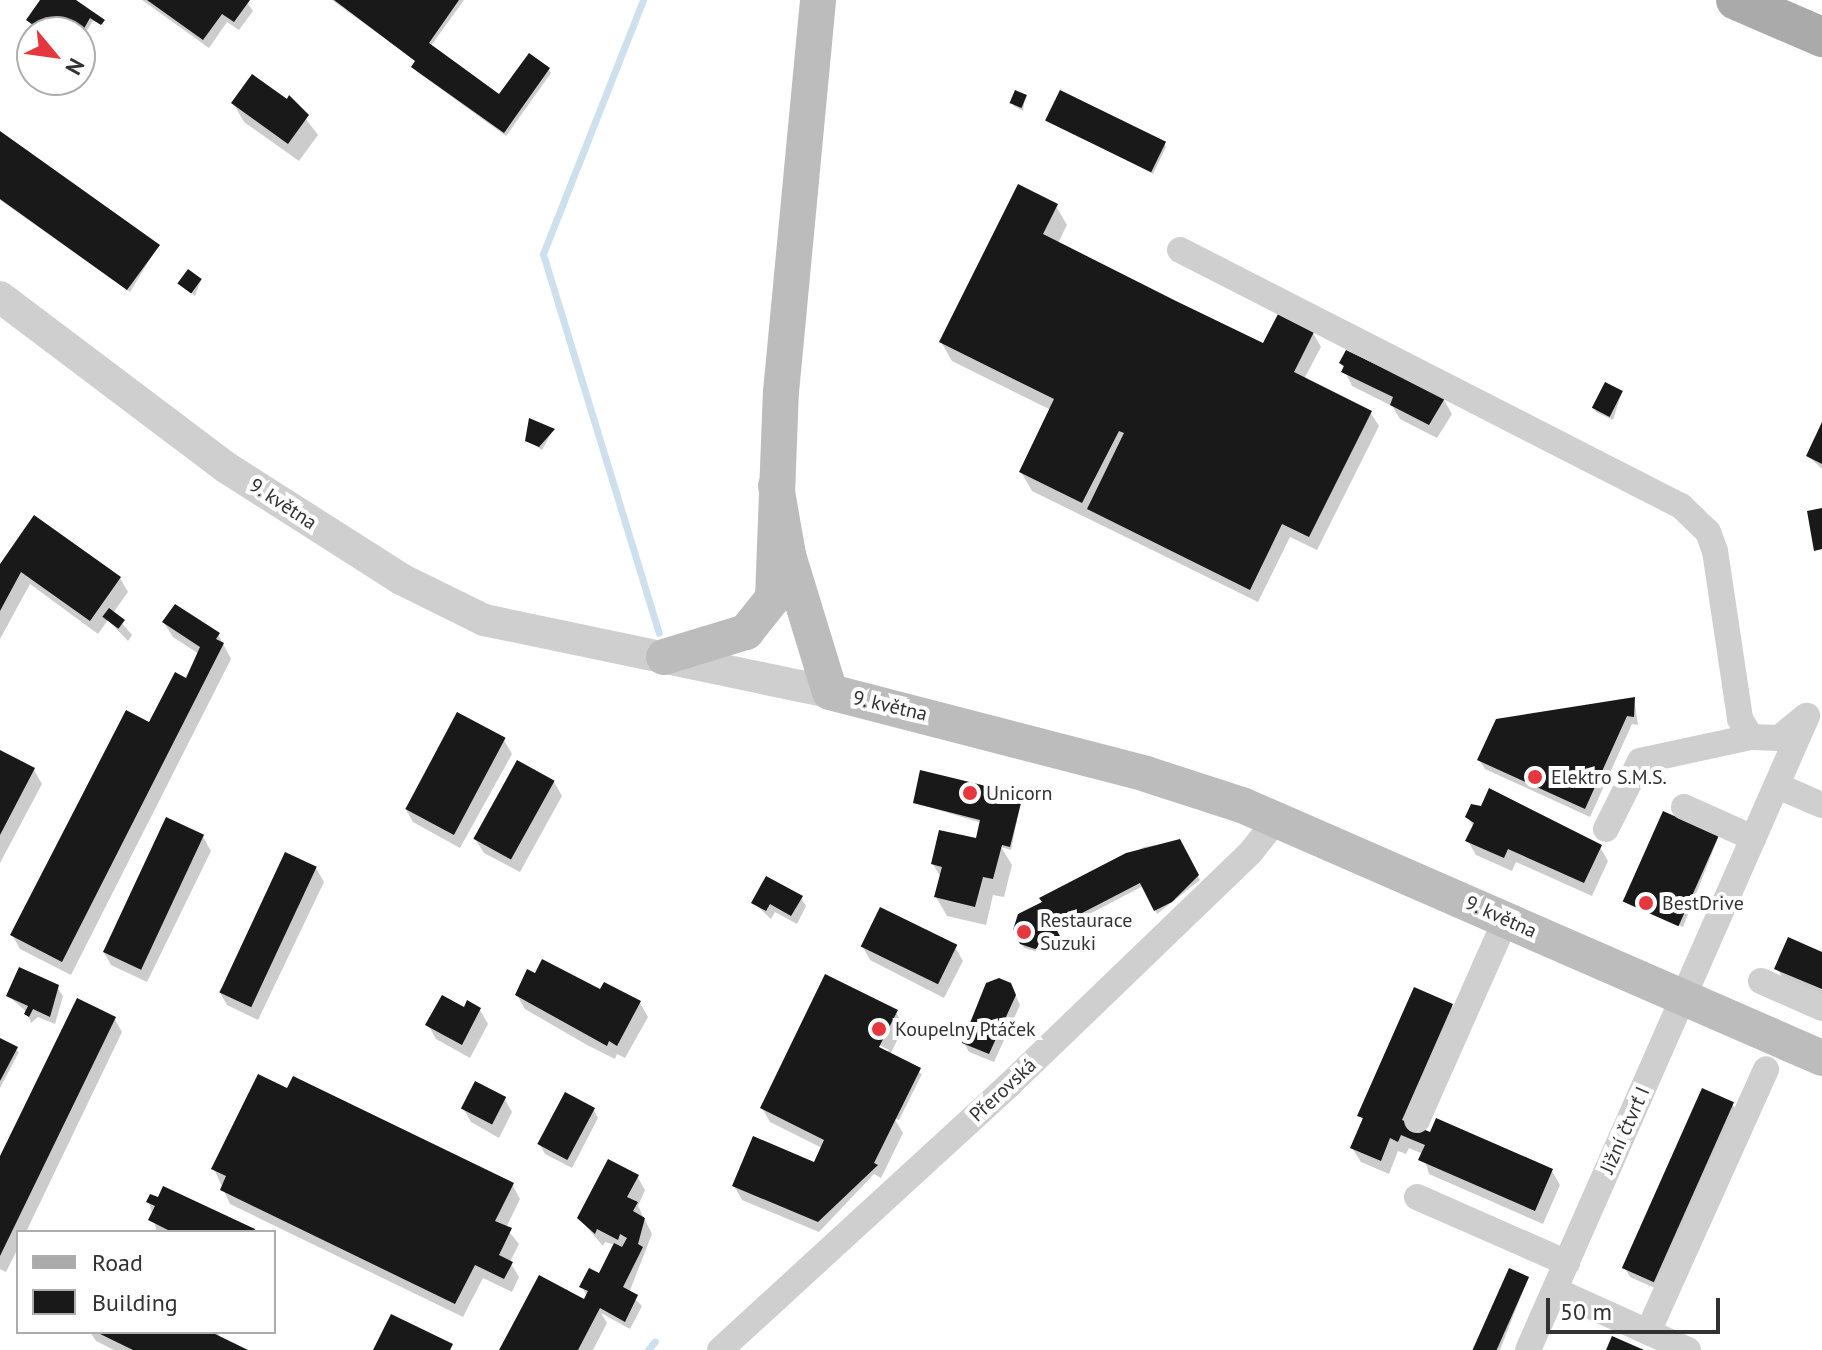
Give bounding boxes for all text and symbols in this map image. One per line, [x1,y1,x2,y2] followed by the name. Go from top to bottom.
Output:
[16,16,96,96] north arrow
[59,54,91,80] text: N
[244,473,322,535] street label: 9. května
[850,686,930,726] street label: 9. května
[1551,765,1667,789] place label: Elektro S.M.S.
[1526,768,1544,786] marker: Elektro S.M.S.
[986,781,1052,805] place label: Unicorn
[961,784,979,802] marker: Unicorn
[1461,890,1541,944] street label: 9. května
[1662,891,1744,915] place label: BestDrive
[1637,894,1655,912] marker: BestDrive
[1040,908,1132,955] place label: Restaurace Suzuki
[1015,923,1033,941] marker: Restaurace Suzuki
[895,1017,1036,1041] place label: Koupelny Ptáček
[870,1020,888,1038] marker: Koupelny Ptáček
[965,1053,1041,1127] street label: Přerovská
[1595,1083,1655,1177] street label: Jižní čtvrť I
[16,1230,276,1334] legend
[92,1247,143,1278] text: Road
[1550,1282,1724,1332] scale bar
[92,1287,178,1318] text: Building
[1560,1296,1612,1327] text: 50 m

